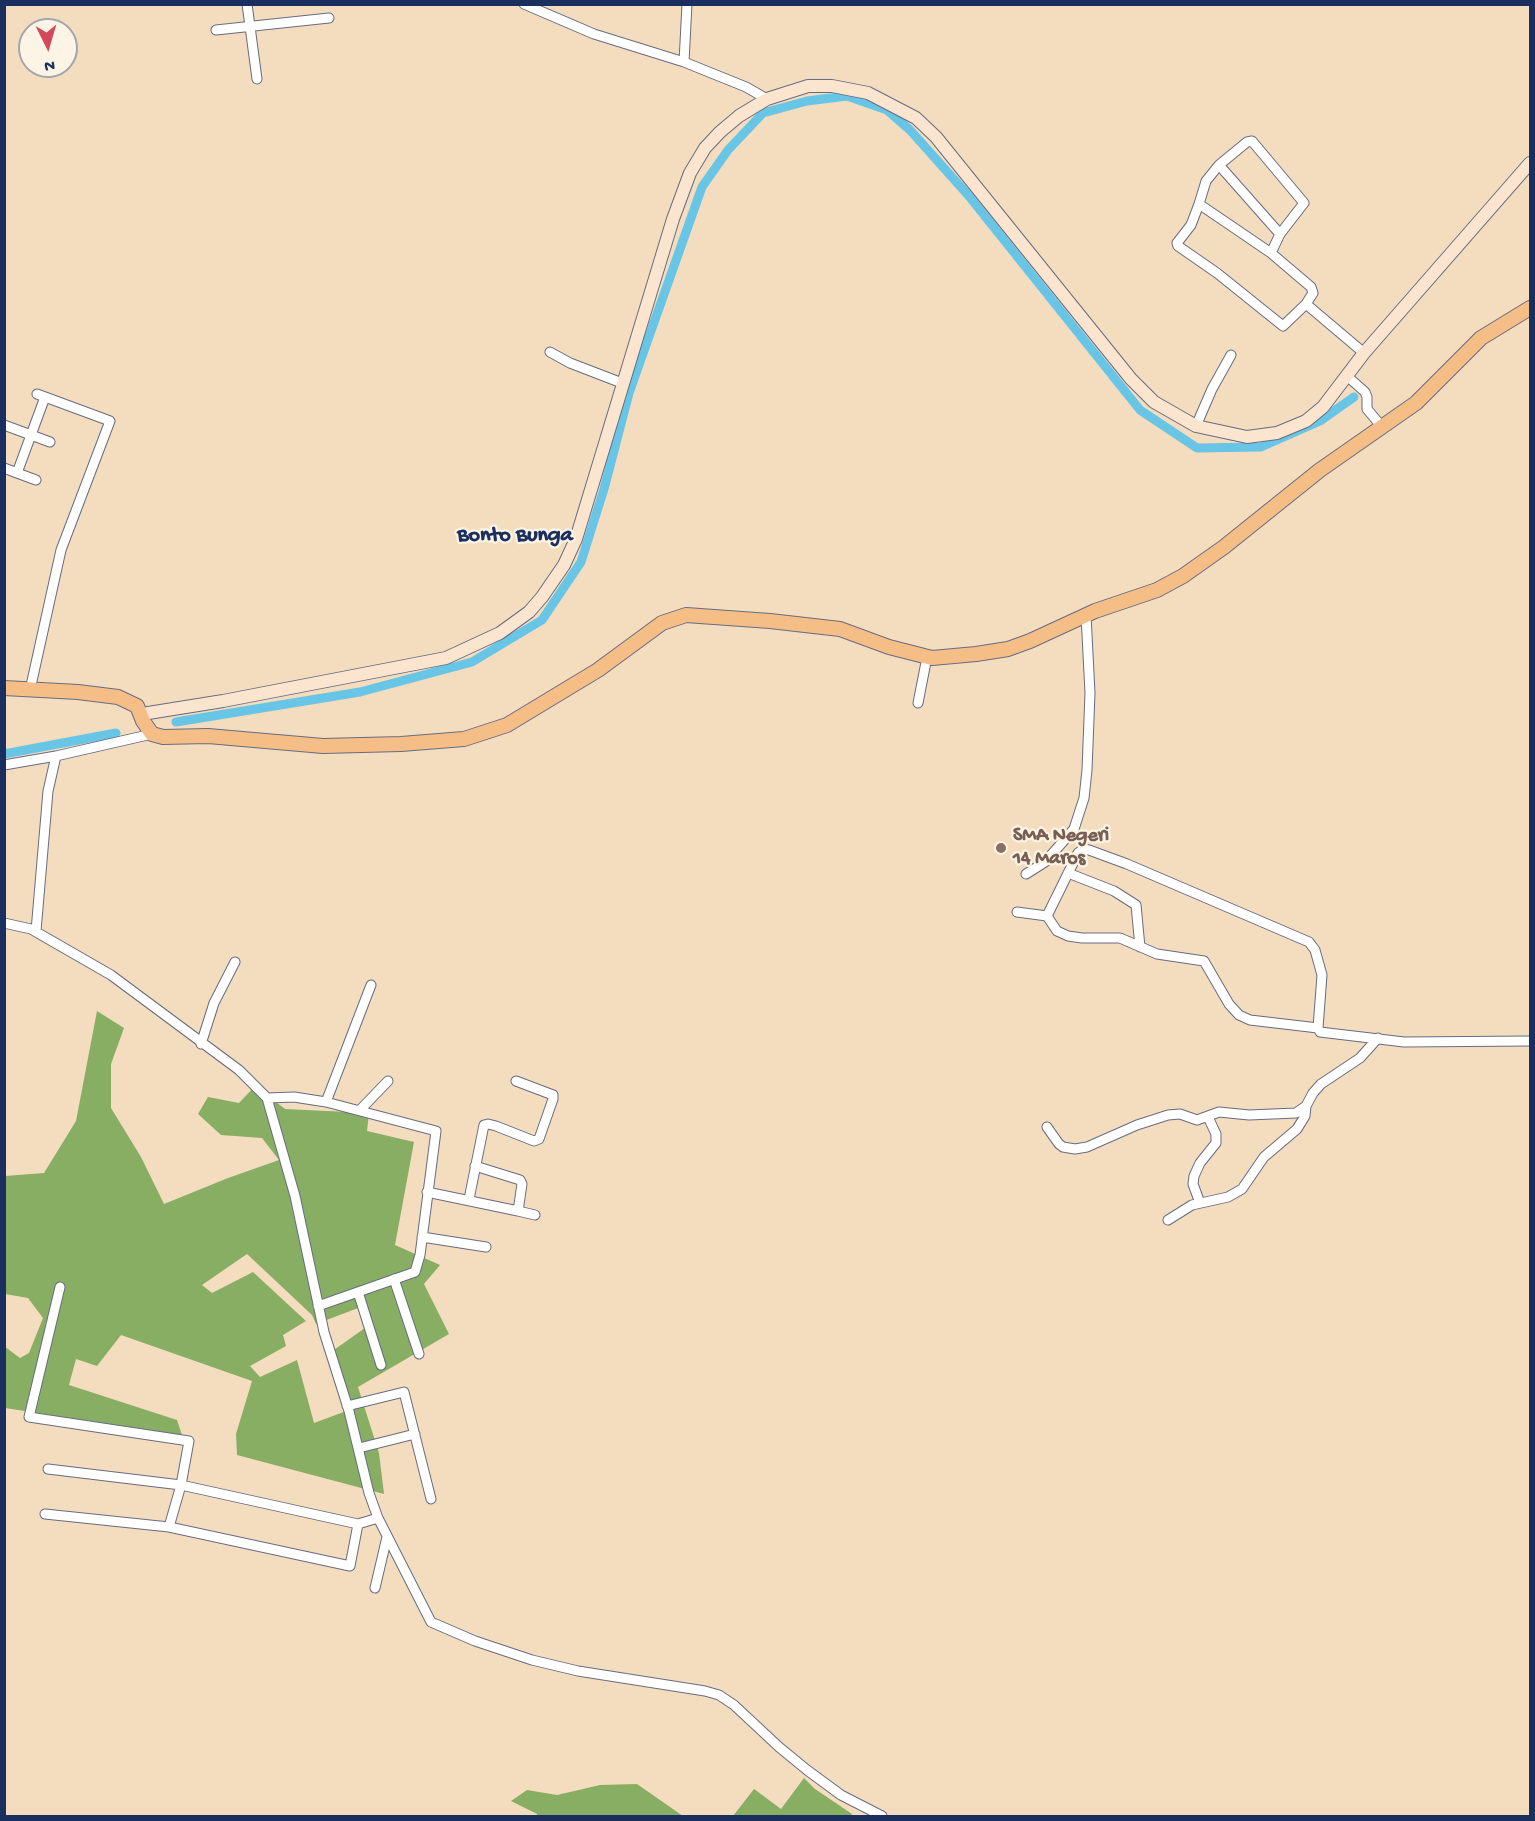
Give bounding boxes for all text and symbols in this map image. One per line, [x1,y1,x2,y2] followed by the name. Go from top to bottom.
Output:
[18,18,78,78] north arrow
[43,55,55,74] text: N
[457,524,573,550] district label: Bonto Bunga
[1013,825,1109,872] place label: SMA Negeri 14 Maros
[994,841,1008,855] marker: SMA Negeri 14 Maros

